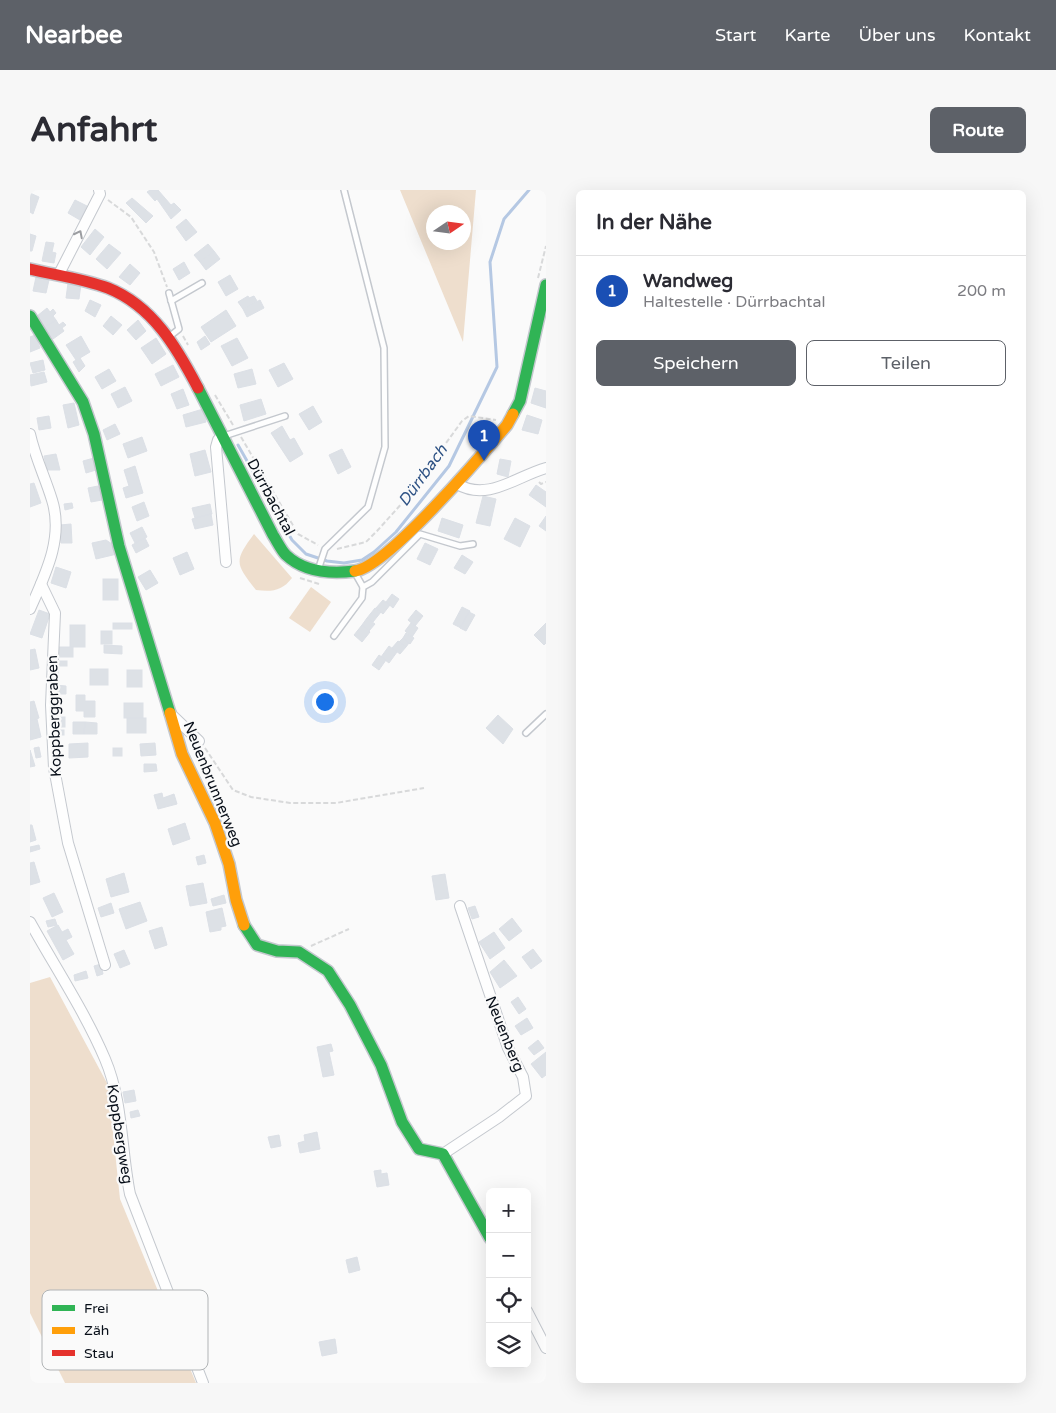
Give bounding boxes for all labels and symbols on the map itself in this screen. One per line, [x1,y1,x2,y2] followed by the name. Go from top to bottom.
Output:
[426,205,471,250] north arrow
[73,231,83,240] one-way arrow
[468,420,500,461] pin: 1
[394,440,453,510] water label: Dürrbach
[243,455,299,539] street label: Dürrbachtal
[43,655,65,777] street label: Koppberggraben
[312,689,338,715] your location
[180,719,246,849] street label: Neuenbrunnerweg
[482,994,528,1074] street label: Neuenberg
[103,1083,137,1185] street label: Koppbergweg
[42,1290,208,1370] legend
[84,1300,109,1317] text: Frei
[84,1322,109,1339] text: Zäh
[84,1345,114,1362] text: Stau

